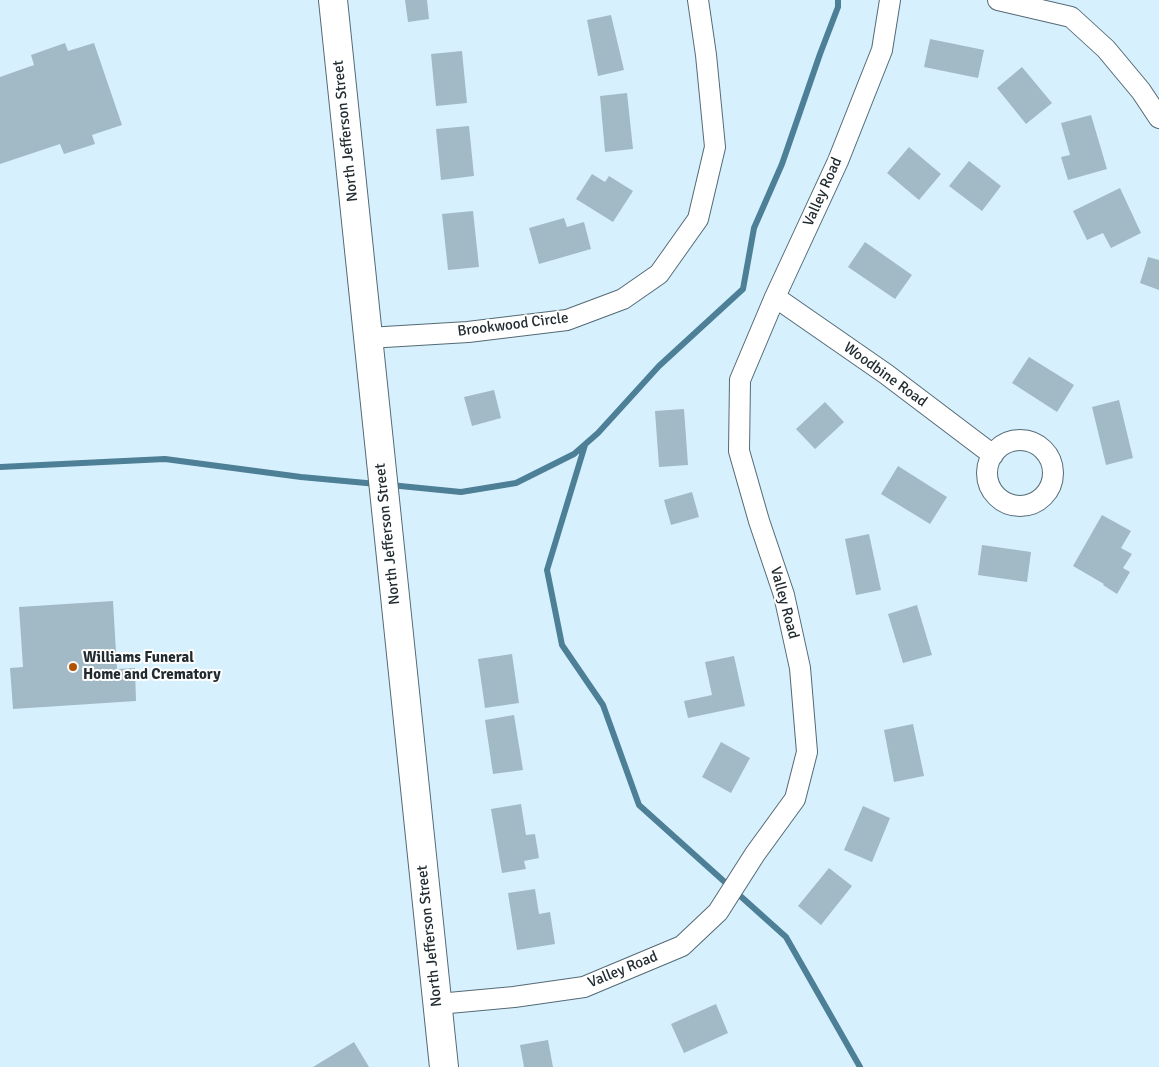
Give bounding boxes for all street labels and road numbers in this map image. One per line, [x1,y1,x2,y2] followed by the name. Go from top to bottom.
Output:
[330,59,362,203] street label: North Jefferson Street
[800,155,846,229] street label: Valley Road
[456,309,570,341] street label: Brookwood Circle
[840,339,930,411] street label: Woodbine Road
[372,462,404,606] street label: North Jefferson Street
[766,565,802,641] street label: Valley Road
[414,864,446,1008] street label: North Jefferson Street
[585,948,661,992] street label: Valley Road

